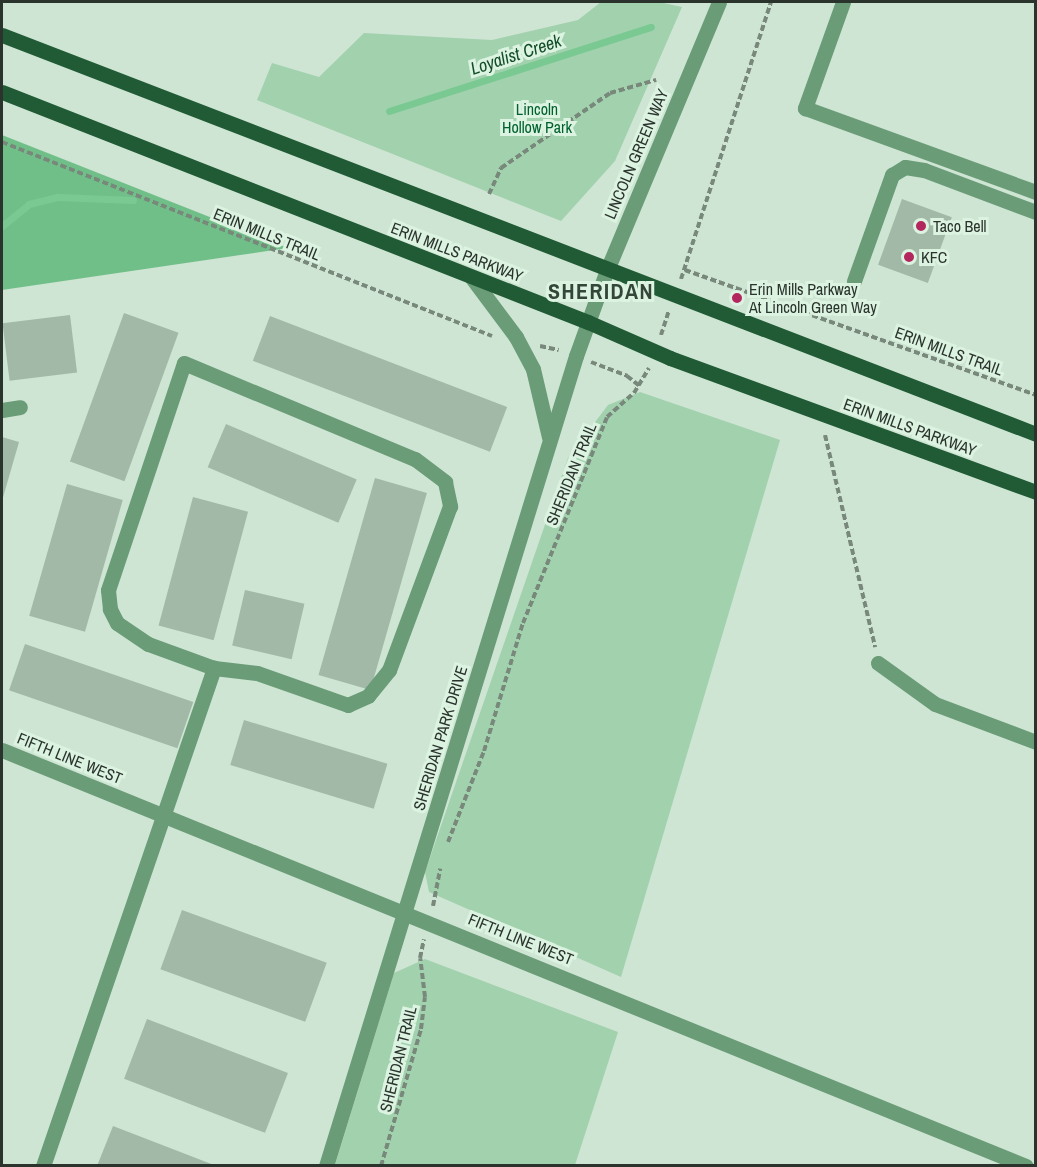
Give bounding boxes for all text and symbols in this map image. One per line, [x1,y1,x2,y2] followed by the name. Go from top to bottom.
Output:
[468,30,564,80] water label: Loyalist Creek
[600,86,672,222] street label: LINCOLN GREEN WAY
[502,99,572,137] park label: Lincoln Hollow Park
[211,204,323,264] street label: ERIN MILLS TRAIL
[933,216,986,236] place label: Taco Bell
[388,218,526,286] street label: ERIN MILLS PARKWAY
[914,219,928,233] marker: Taco Bell
[921,247,947,267] place label: KFC
[902,250,916,264] marker: KFC
[548,279,654,305] district label: SHERIDAN
[749,279,877,317] place label: Erin Mills Parkway At Lincoln Green Way
[730,291,744,305] marker: Erin Mills Parkway At Lincoln Green Way
[892,323,1006,379] street label: ERIN MILLS TRAIL
[841,394,979,460] street label: ERIN MILLS PARKWAY
[542,420,600,528] street label: SHERIDAN TRAIL
[409,663,471,813] street label: SHERIDAN PARK DRIVE
[15,728,125,788] street label: FIFTH LINE WEST
[466,909,576,969] street label: FIFTH LINE WEST
[376,1004,420,1114] street label: SHERIDAN TRAIL

